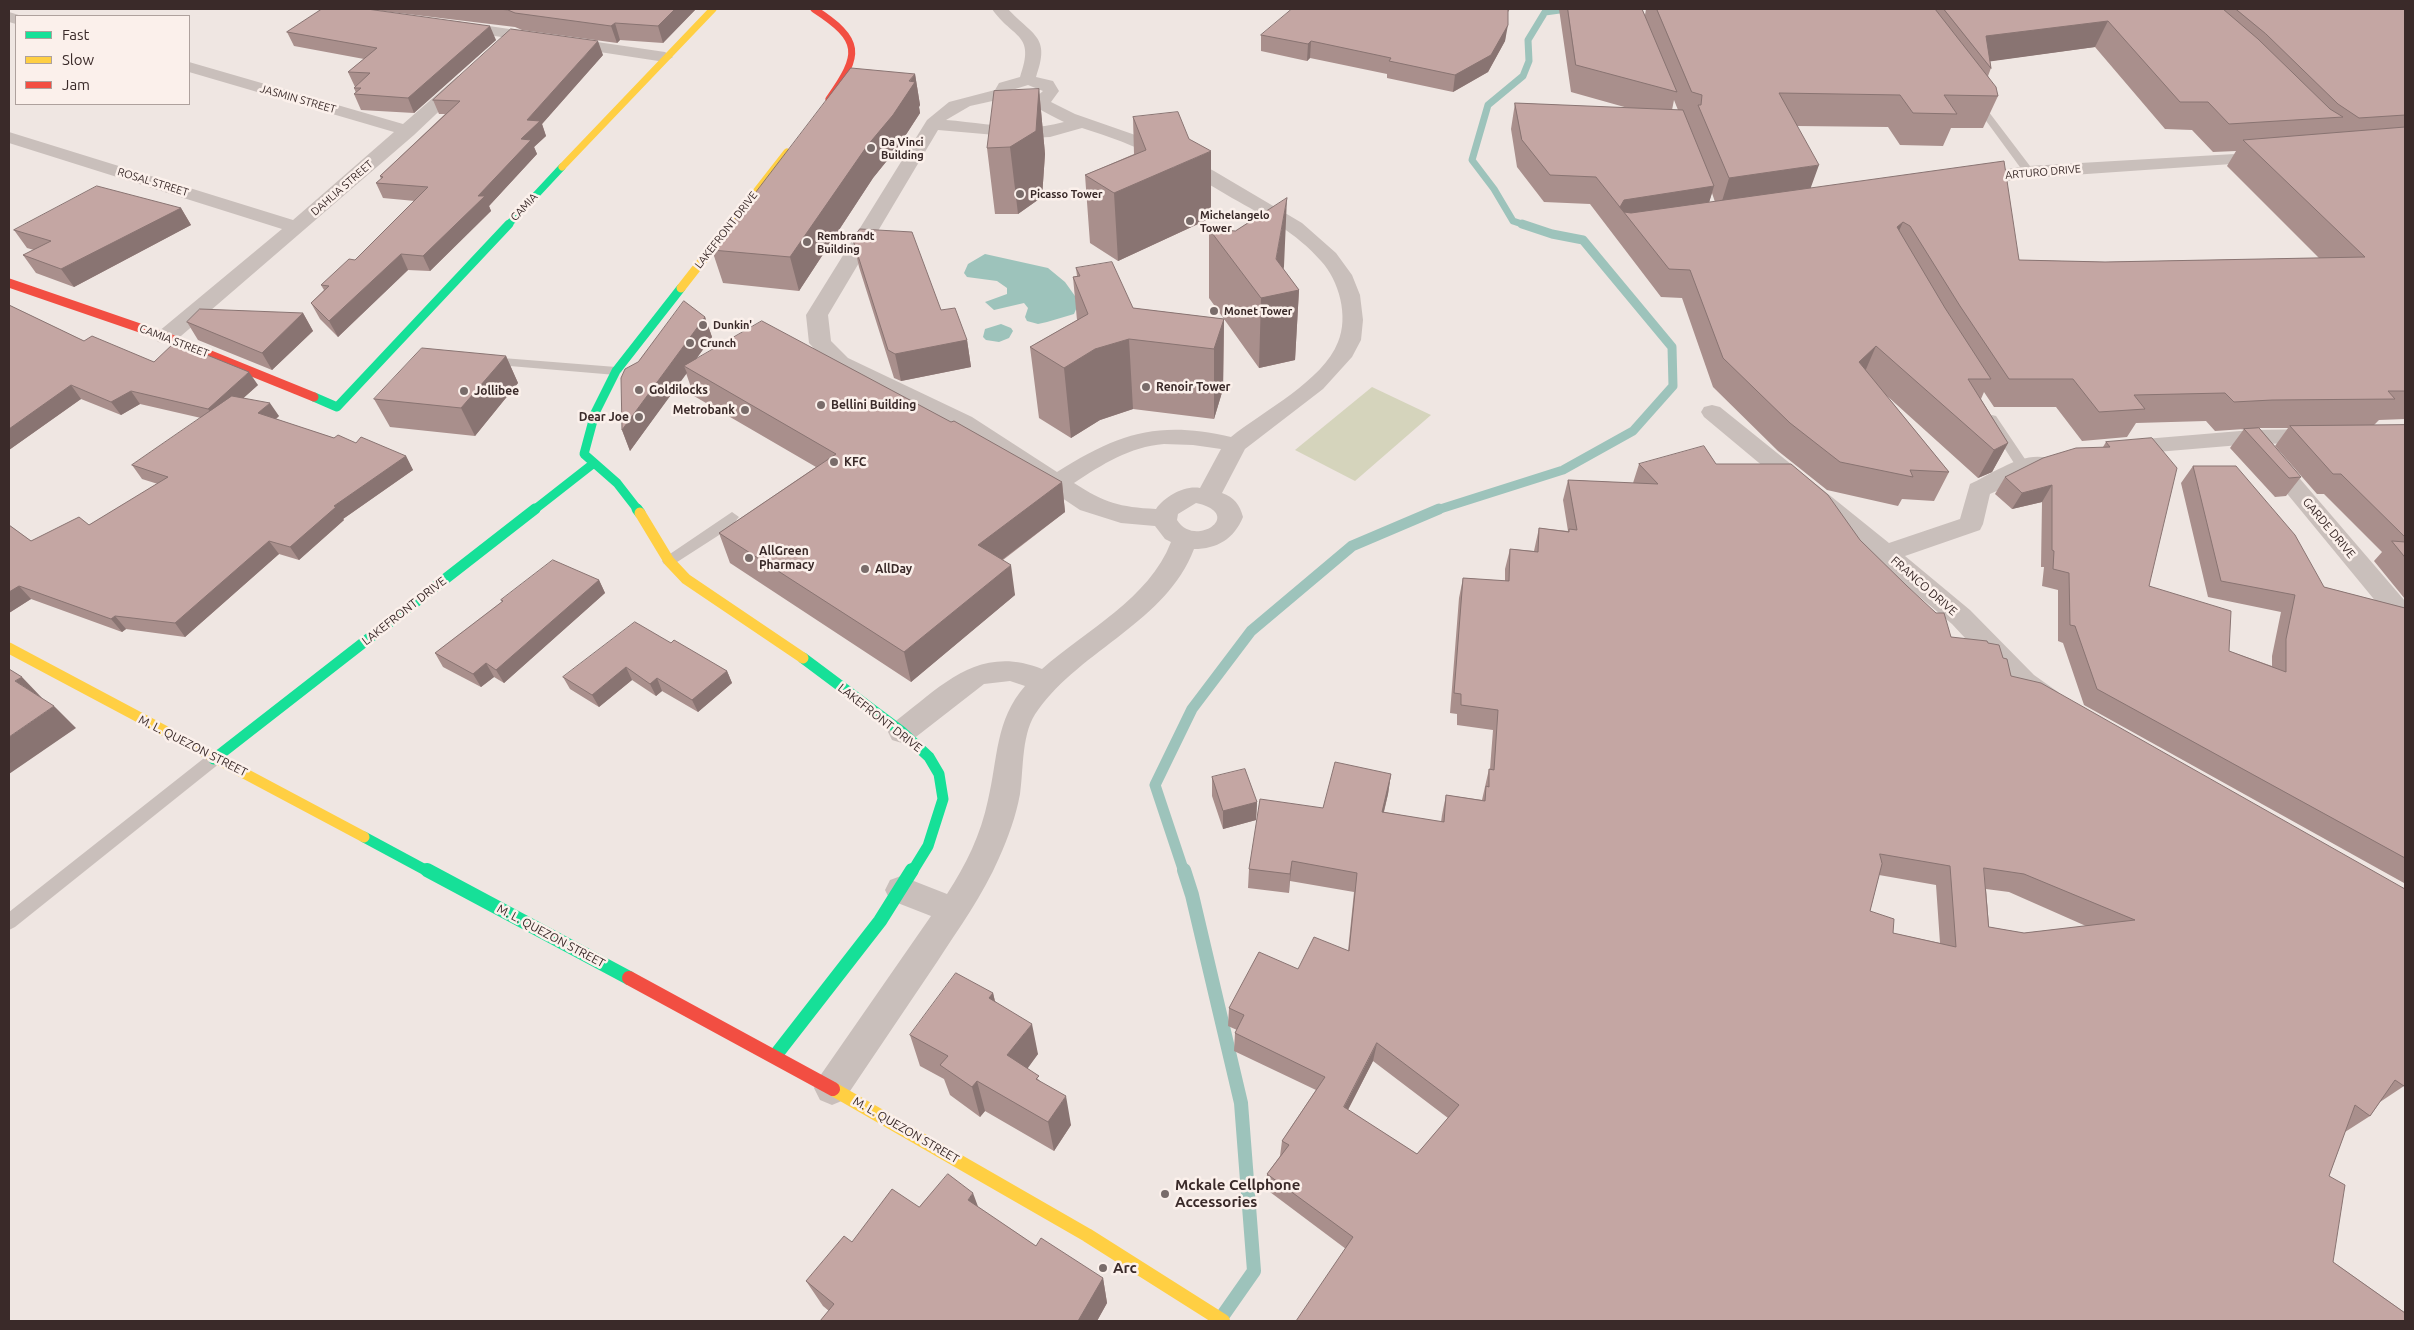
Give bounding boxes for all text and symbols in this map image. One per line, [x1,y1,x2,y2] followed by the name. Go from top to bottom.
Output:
[15,15,190,105] legend
[62,26,89,43] text: Fast
[62,51,94,68] text: Slow
[62,76,90,93] text: Jam
[258,82,338,116] street label: JASMIN STREET
[881,135,924,161] place label: Da Vinci Building
[865,142,877,154] marker: Da Vinci Building
[308,158,376,218] street label: DAHLIA STREET
[2005,162,2081,182] street label: ARTURO DRIVE
[116,165,190,199] street label: ROSAL STREET
[1030,187,1103,201] place label: Picasso Tower
[1014,188,1026,200] marker: Picasso Tower
[692,189,760,271] street label: LAKEFRONT DRIVE
[508,190,540,224] street label: CAMIA
[1200,208,1270,234] place label: Michelangelo Tower
[1184,215,1196,227] marker: Michelangelo Tower
[817,229,875,255] place label: Rembrandt Building
[801,236,813,248] marker: Rembrandt Building
[1224,304,1292,318] place label: Monet Tower
[1208,305,1220,317] marker: Monet Tower
[713,318,752,332] place label: Dunkin'
[697,319,709,331] marker: Dunkin'
[137,322,211,360] street label: CAMIA STREET
[700,336,736,350] place label: Crunch
[684,337,696,349] marker: Crunch
[1156,380,1231,394] place label: Renoir Tower
[1140,381,1152,393] marker: Renoir Tower
[649,383,708,397] place label: Goldilocks
[474,384,519,398] place label: Jollibee
[633,384,645,396] marker: Goldilocks
[458,385,470,397] marker: Jollibee
[831,398,916,412] place label: Bellini Building
[815,399,827,411] marker: Bellini Building
[673,403,735,417] place label: Metrobank
[739,404,751,416] marker: Metrobank
[579,410,629,424] place label: Dear Joe
[633,411,645,423] marker: Dear Joe
[844,455,866,469] place label: KFC
[828,456,840,468] marker: KFC
[2300,495,2358,561] street label: GARDE DRIVE
[759,544,814,572] place label: AllGreen Pharmacy
[743,552,755,564] marker: AllGreen Pharmacy
[1888,553,1960,619] street label: FRANCO DRIVE
[875,562,912,576] place label: AllDay
[859,563,871,575] marker: AllDay
[359,574,449,648] street label: LAKEFRONT DRIVE
[835,681,925,755] street label: LAKEFRONT DRIVE
[136,712,250,780] street label: M. L. QUEZON STREET
[495,901,607,971] street label: M. L. QUEZON STREET
[850,1094,962,1166] street label: M. L. QUEZON STREET
[1175,1176,1300,1211] place label: Mckale Cellphone Accessories
[1159,1188,1171,1200] marker: Mckale Cellphone Accessories
[1113,1259,1137,1277] place label: Arc
[1097,1262,1109,1274] marker: Arc

